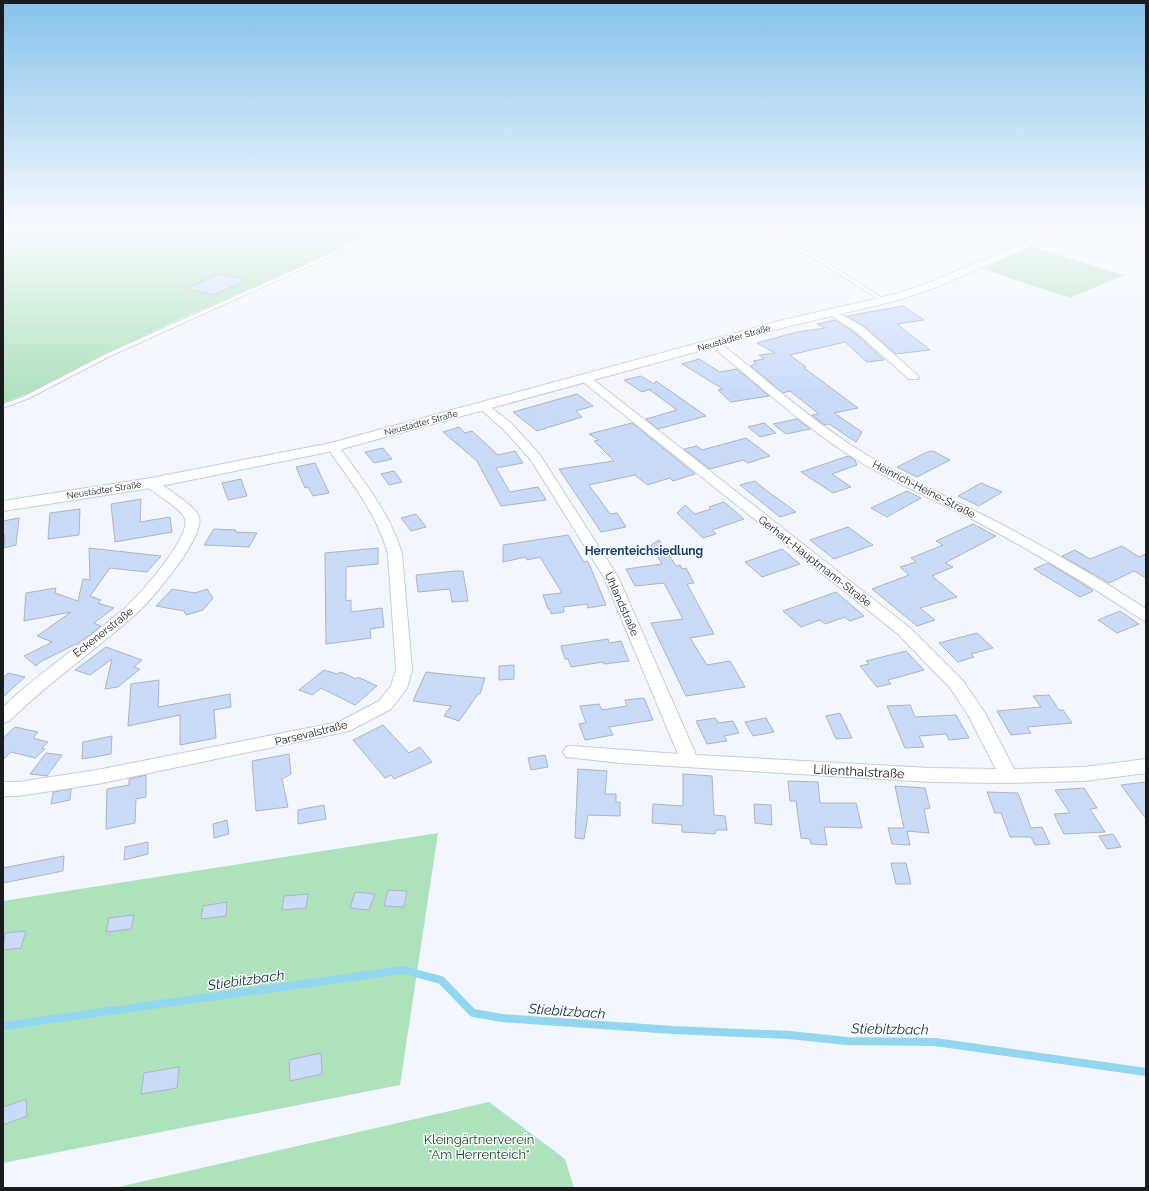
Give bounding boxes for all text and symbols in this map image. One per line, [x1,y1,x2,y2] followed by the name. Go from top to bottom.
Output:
[696,323,772,353] street label: Neustädter Straße
[383,408,459,438] street label: Neustädter Straße
[870,458,978,521] street label: Heinrich-Heine-Straße
[66,479,143,501] street label: Neustädter Straße
[756,513,874,610] street label: Gerhart-Hauptmann-Straße
[585,544,703,558] district label: Herrenteichsiedlung
[602,570,642,639] street label: Uhlandstraße
[71,605,136,660] street label: Eckenerstraße
[273,718,349,749] street label: Parsevalstraße
[813,762,905,781] street label: Lilienthalstraße
[206,967,286,993] water label: Stiebitzbach
[527,1000,606,1022] water label: Stiebitzbach
[850,1020,929,1038] water label: Stiebitzbach
[424,1132,534,1162] park label: Kleingärtnerverein "Am Herrenteich"

